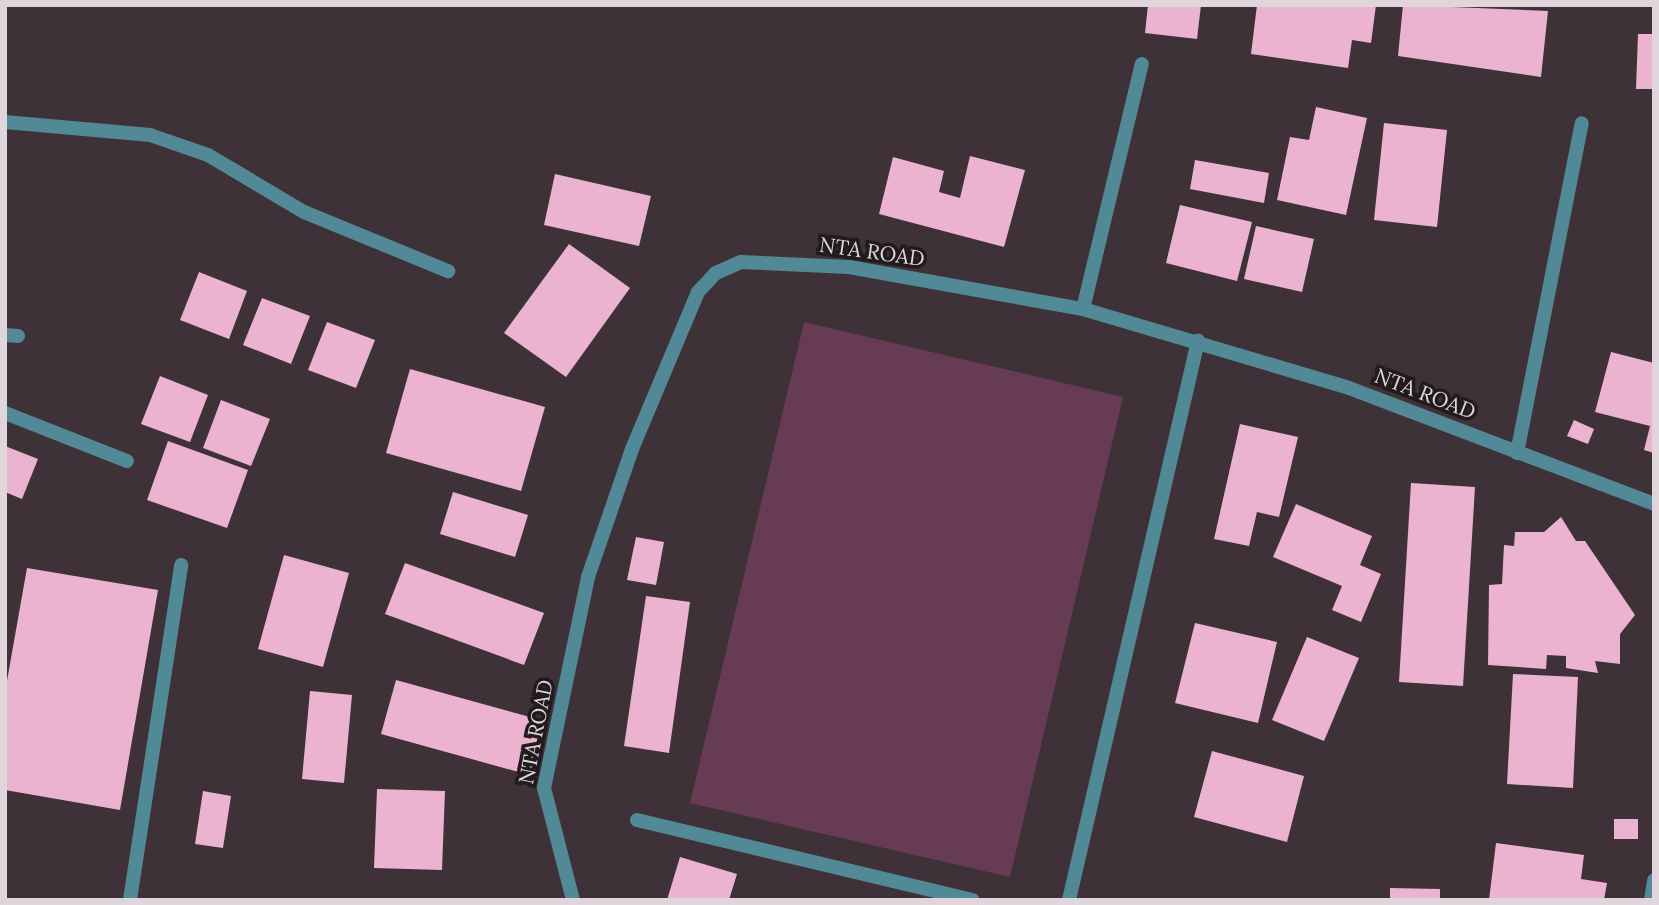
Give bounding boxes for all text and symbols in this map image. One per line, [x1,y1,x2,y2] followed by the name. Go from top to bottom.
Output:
[818,232,926,272] street label: NTA ROAD
[1371,363,1479,425] street label: NTA ROAD
[514,678,558,786] street label: NTA ROAD

